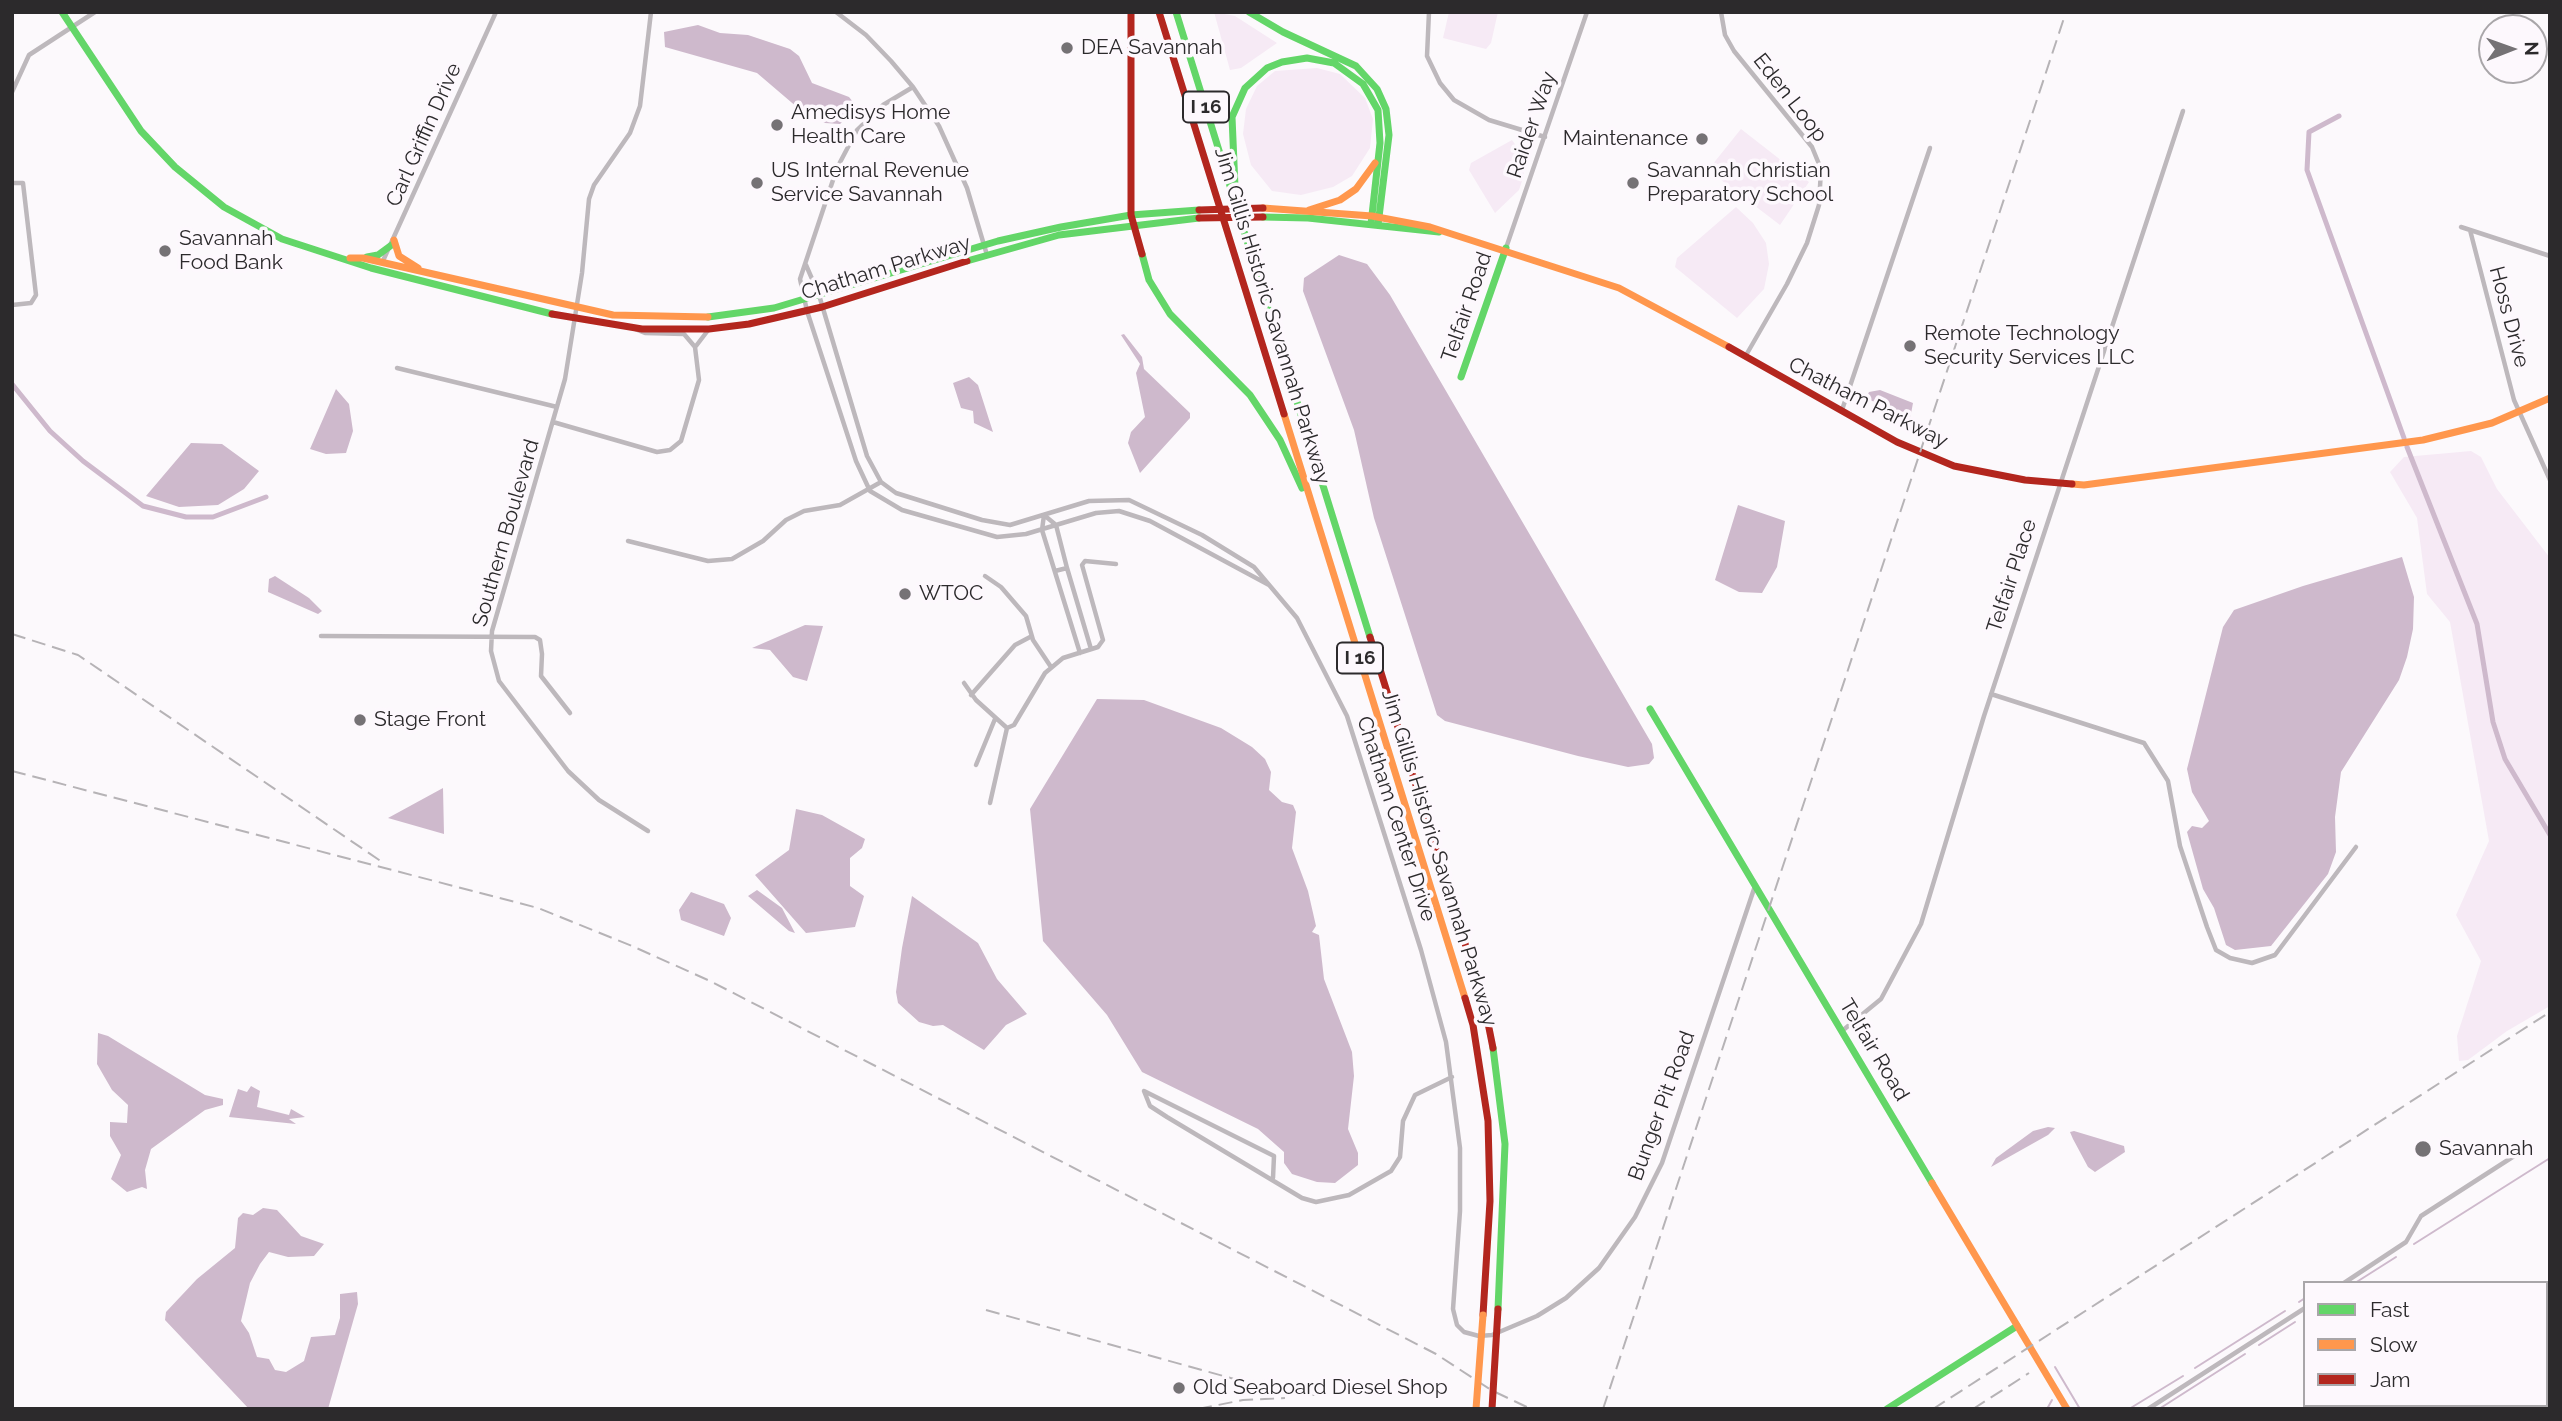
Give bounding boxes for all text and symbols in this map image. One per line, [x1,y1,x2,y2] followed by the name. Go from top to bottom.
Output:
[2478,14,2548,84] north arrow
[1081,35,1223,61] place label: DEA Savannah
[1059,40,1075,56] marker: DEA Savannah
[2521,41,2543,56] text: N
[1748,49,1832,147] street label: Eden Loop
[381,59,467,211] street label: Carl Griffin Drive
[1502,68,1562,182] street label: Raider Way
[1183,92,1229,122] road number: I 16
[791,100,950,150] place label: Amedisys Home Health Care
[769,117,785,133] marker: Amedisys Home Health Care
[1563,126,1688,152] place label: Maintenance
[1694,131,1710,147] marker: Maintenance
[1209,145,1335,487] street label: Jim Gillis Historic Savannah Parkway
[771,158,969,208] place label: US Internal Revenue Service Savannah
[1647,158,1833,208] place label: Savannah Christian Preparatory School
[749,175,765,191] marker: US Internal Revenue Service Savannah
[1625,175,1641,191] marker: Savannah Christian Preparatory School
[179,226,283,276] place label: Savannah Food Bank
[798,230,974,306] street label: Chatham Parkway
[157,243,173,259] marker: Savannah Food Bank
[1436,249,1498,365] street label: Telfair Road
[2483,264,2535,370] street label: Hoss Drive
[1924,321,2135,371] place label: Remote Technology Security Services LLC
[1902,338,1918,354] marker: Remote Technology Security Services LLC
[1784,352,1952,454] street label: Chatham Parkway
[467,437,545,629] street label: Southern Boulevard
[1982,516,2042,636] street label: Telfair Place
[919,581,983,607] place label: WTOC
[897,586,913,602] marker: WTOC
[1337,642,1383,674] road number: I 16
[1376,687,1502,1029] street label: Jim Gillis Historic Savannah Parkway
[374,707,486,733] place label: Stage Front
[352,712,368,728] marker: Stage Front
[1351,713,1441,925] street label: Chatham Center Drive
[1834,994,1914,1106] street label: Telfair Road
[1623,1028,1701,1184] street label: Bunger Pit Road
[2439,1136,2533,1162] place label: Savannah
[2413,1139,2433,1159] marker: Savannah
[2303,1281,2548,1407] legend
[2370,1297,2410,1322] text: Fast
[2370,1332,2418,1357] text: Slow
[2370,1367,2411,1392] text: Jam
[1193,1375,1448,1401] place label: Old Seaboard Diesel Shop
[1171,1380,1187,1396] marker: Old Seaboard Diesel Shop

